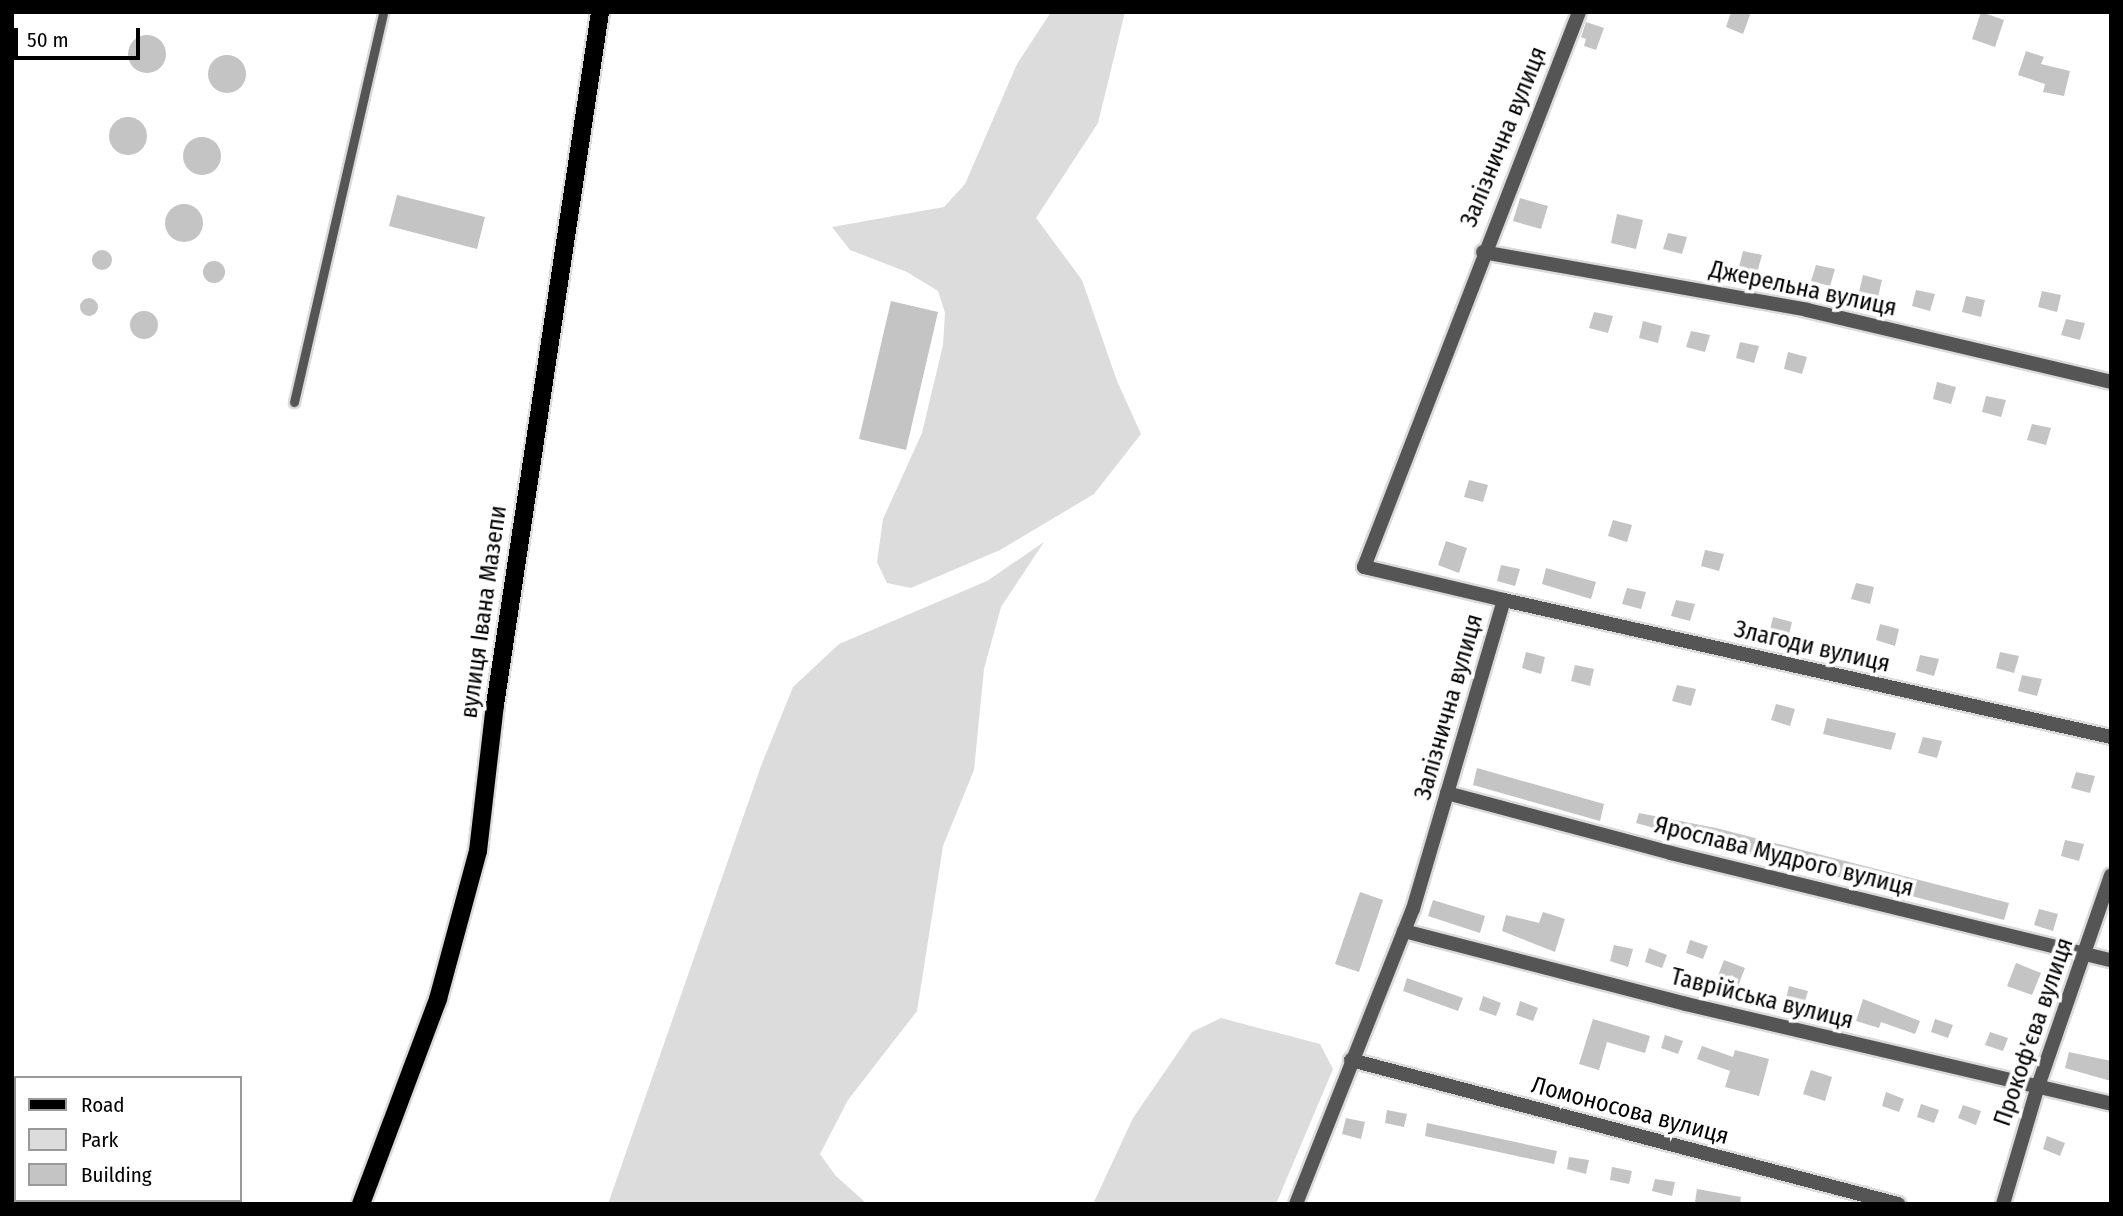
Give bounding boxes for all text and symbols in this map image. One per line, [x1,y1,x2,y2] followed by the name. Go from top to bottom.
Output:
[18,14,144,58] scale bar
[27,27,69,53] text: 50 m
[1455,43,1553,231] street label: Залізнична вулиця
[1707,255,1899,323] street label: Джерельна вулиця
[455,504,513,720] street label: вулиця Івана Мазепи
[1409,611,1489,803] street label: Залізнична вулиця
[1731,615,1893,679] street label: Злагоди вулиця
[1651,811,1917,903] street label: Ярослава Мудрого вулиця
[1988,934,2080,1130] street label: Прокоф'єва вулиця
[1668,962,1856,1036] street label: Таврійська вулиця
[1528,1071,1732,1151] street label: Ломоносова вулиця
[14,1076,242,1202] legend
[81,1092,125,1118] text: Road
[81,1127,118,1153] text: Park
[81,1162,152,1188] text: Building

